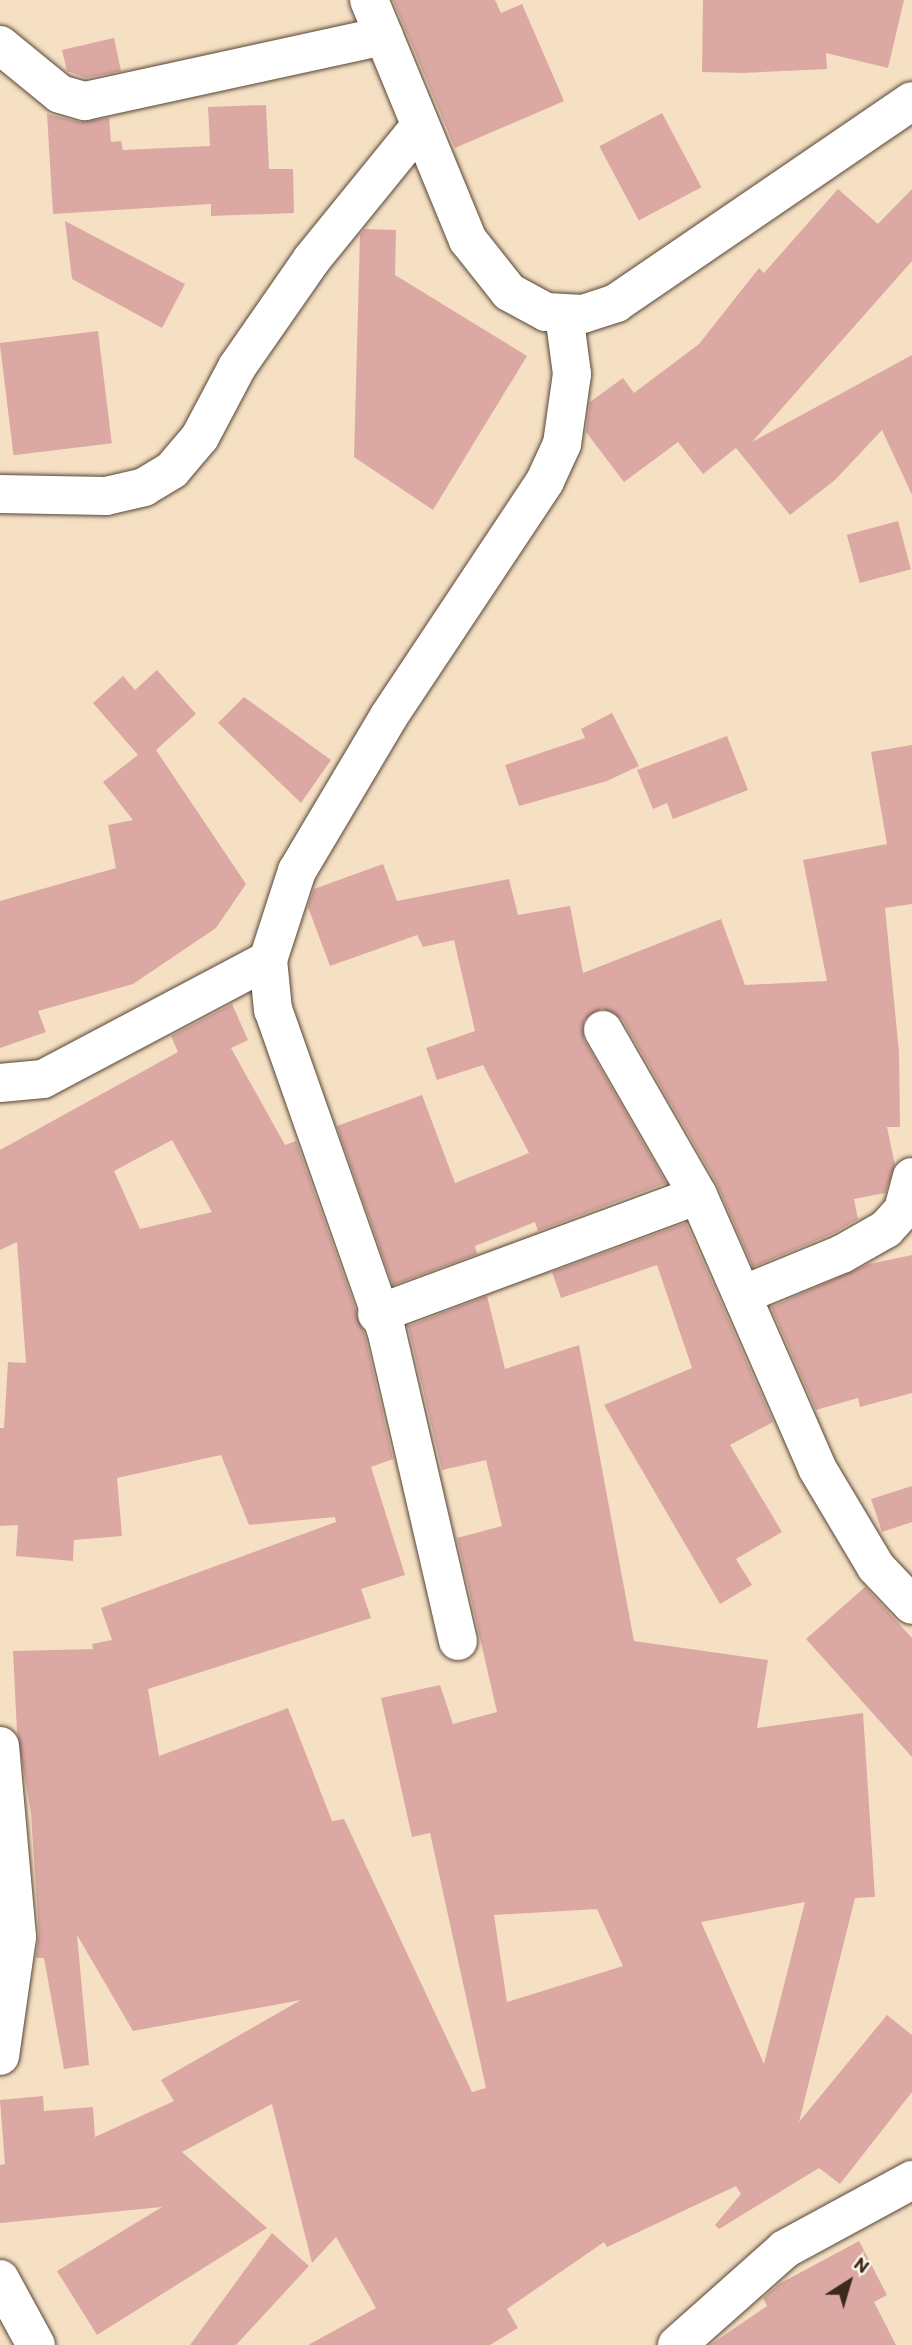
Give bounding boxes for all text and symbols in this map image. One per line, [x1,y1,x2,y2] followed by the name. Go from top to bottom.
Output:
[814,2247,884,2317] north arrow
[850,2252,874,2278] text: N

